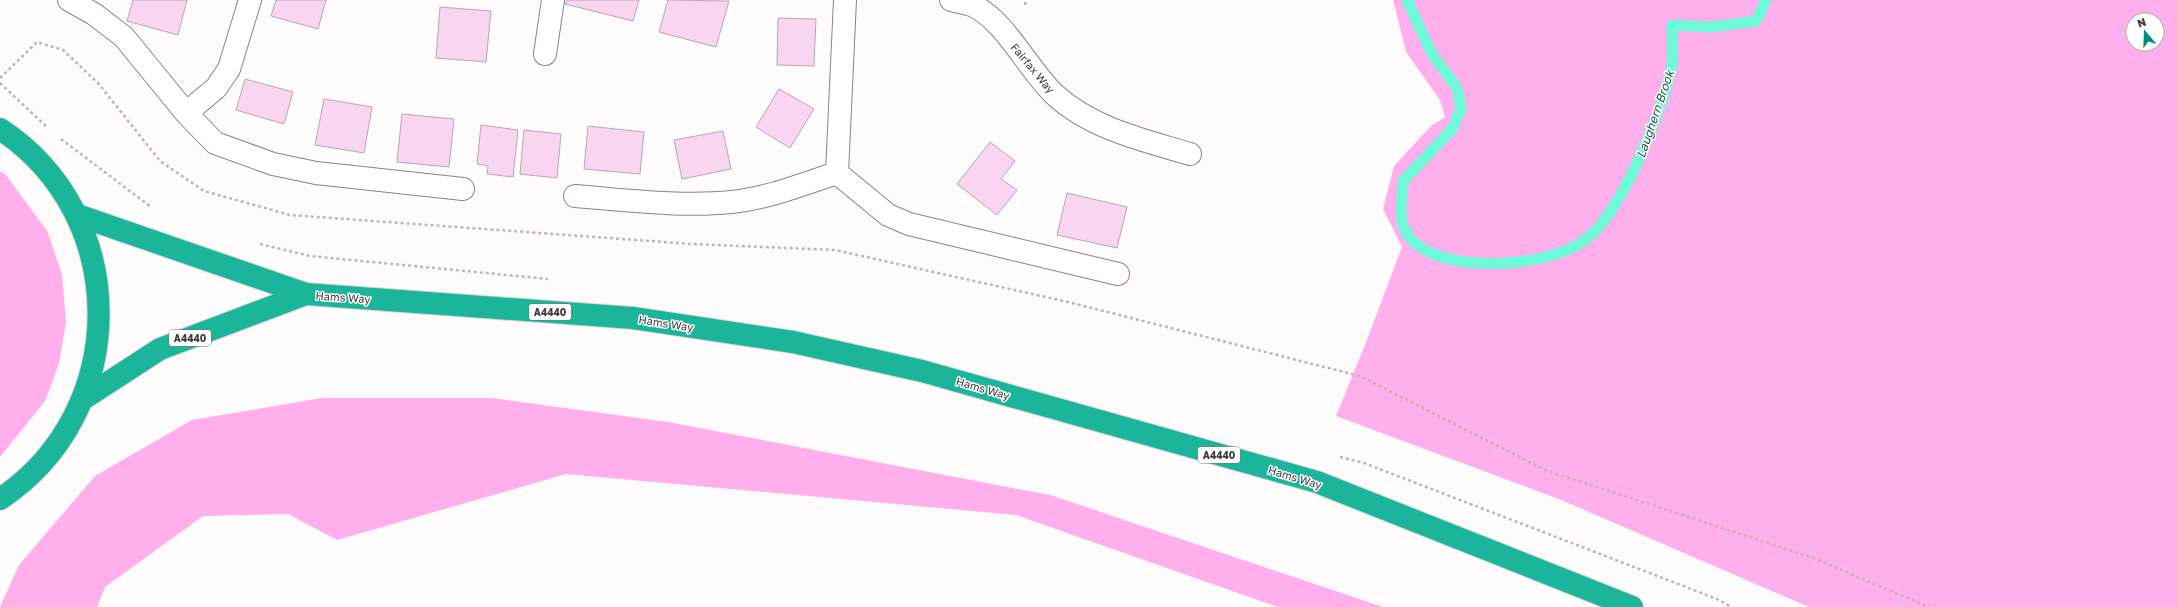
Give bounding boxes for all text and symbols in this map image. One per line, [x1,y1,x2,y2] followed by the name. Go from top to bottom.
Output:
[2125,12,2165,52] north arrow
[2136,15,2148,30] text: N
[1008,40,1058,96] street label: Fairfax Way
[1633,67,1677,160] water label: Laughern Brook
[315,289,371,305] street label: Hams Way
[529,304,571,320] road number: A4440
[638,312,694,334] street label: Hams Way
[169,330,211,346] road number: A4440
[955,374,1011,402] street label: Hams Way
[1198,447,1240,463] road number: A4440
[1267,463,1323,491] street label: Hams Way

